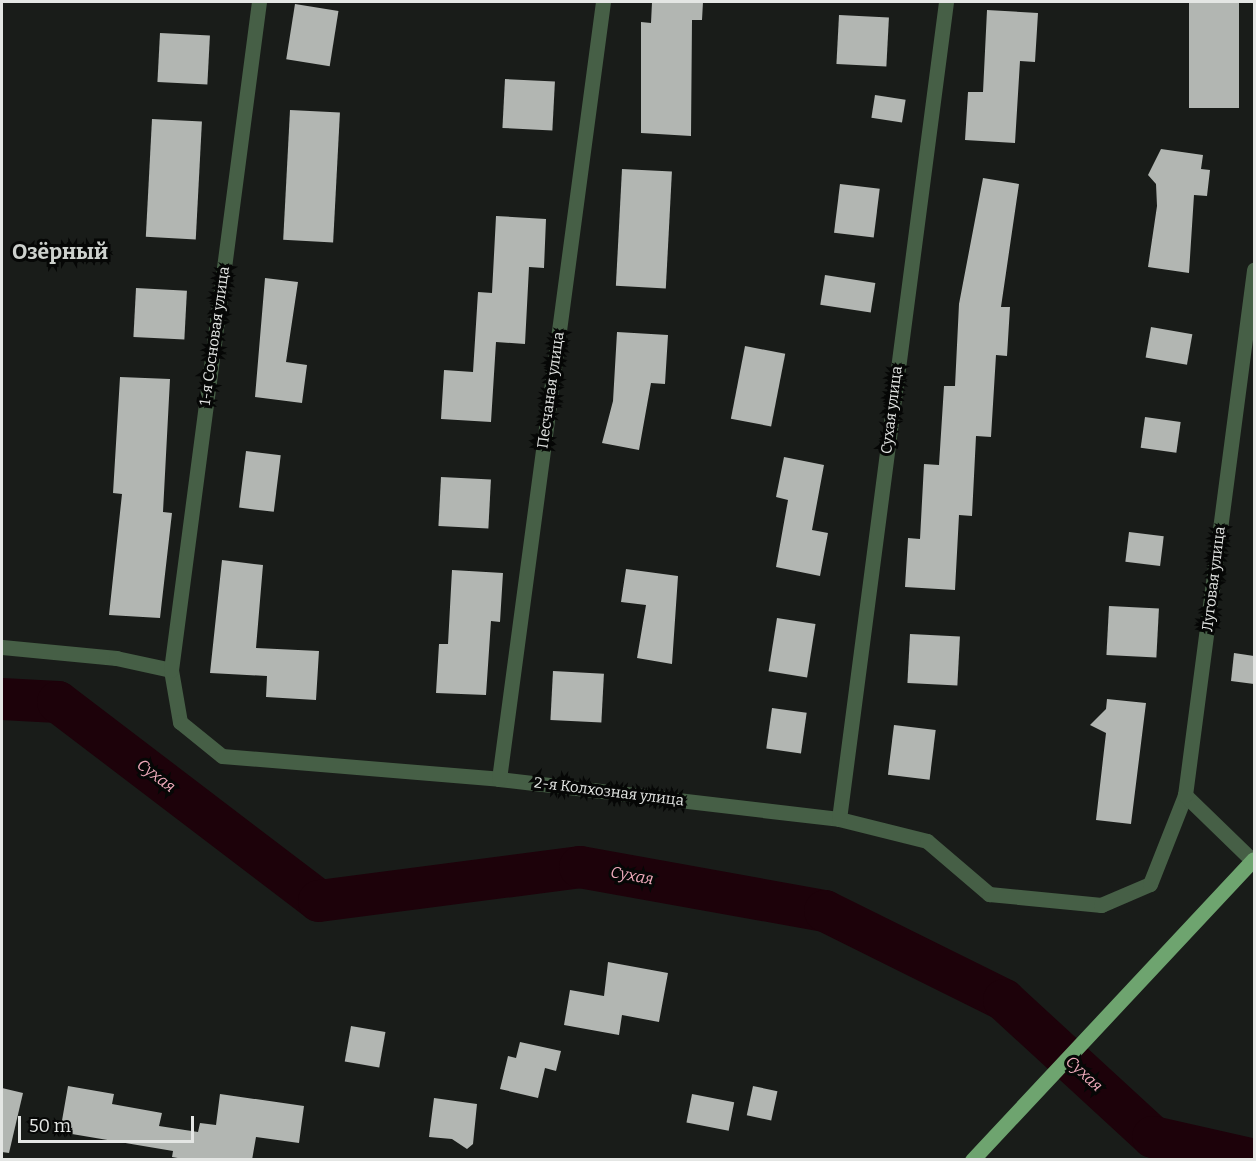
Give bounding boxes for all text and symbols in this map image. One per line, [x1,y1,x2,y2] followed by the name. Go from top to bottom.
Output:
[12,239,108,265] district label: Озёрный
[196,265,234,407] street label: 1-я Сосновая улица
[534,330,568,450] street label: Песчаная улица
[878,365,906,455] street label: Сухая улица
[1199,526,1229,632] street label: Луговая улица
[133,755,179,797] water label: Сухая
[533,774,685,810] street label: 2-я Колхозная улица
[609,863,655,889] water label: Сухая
[1062,1052,1106,1096] water label: Сухая
[21,1104,196,1142] scale bar
[29,1115,71,1137] text: 50 m

